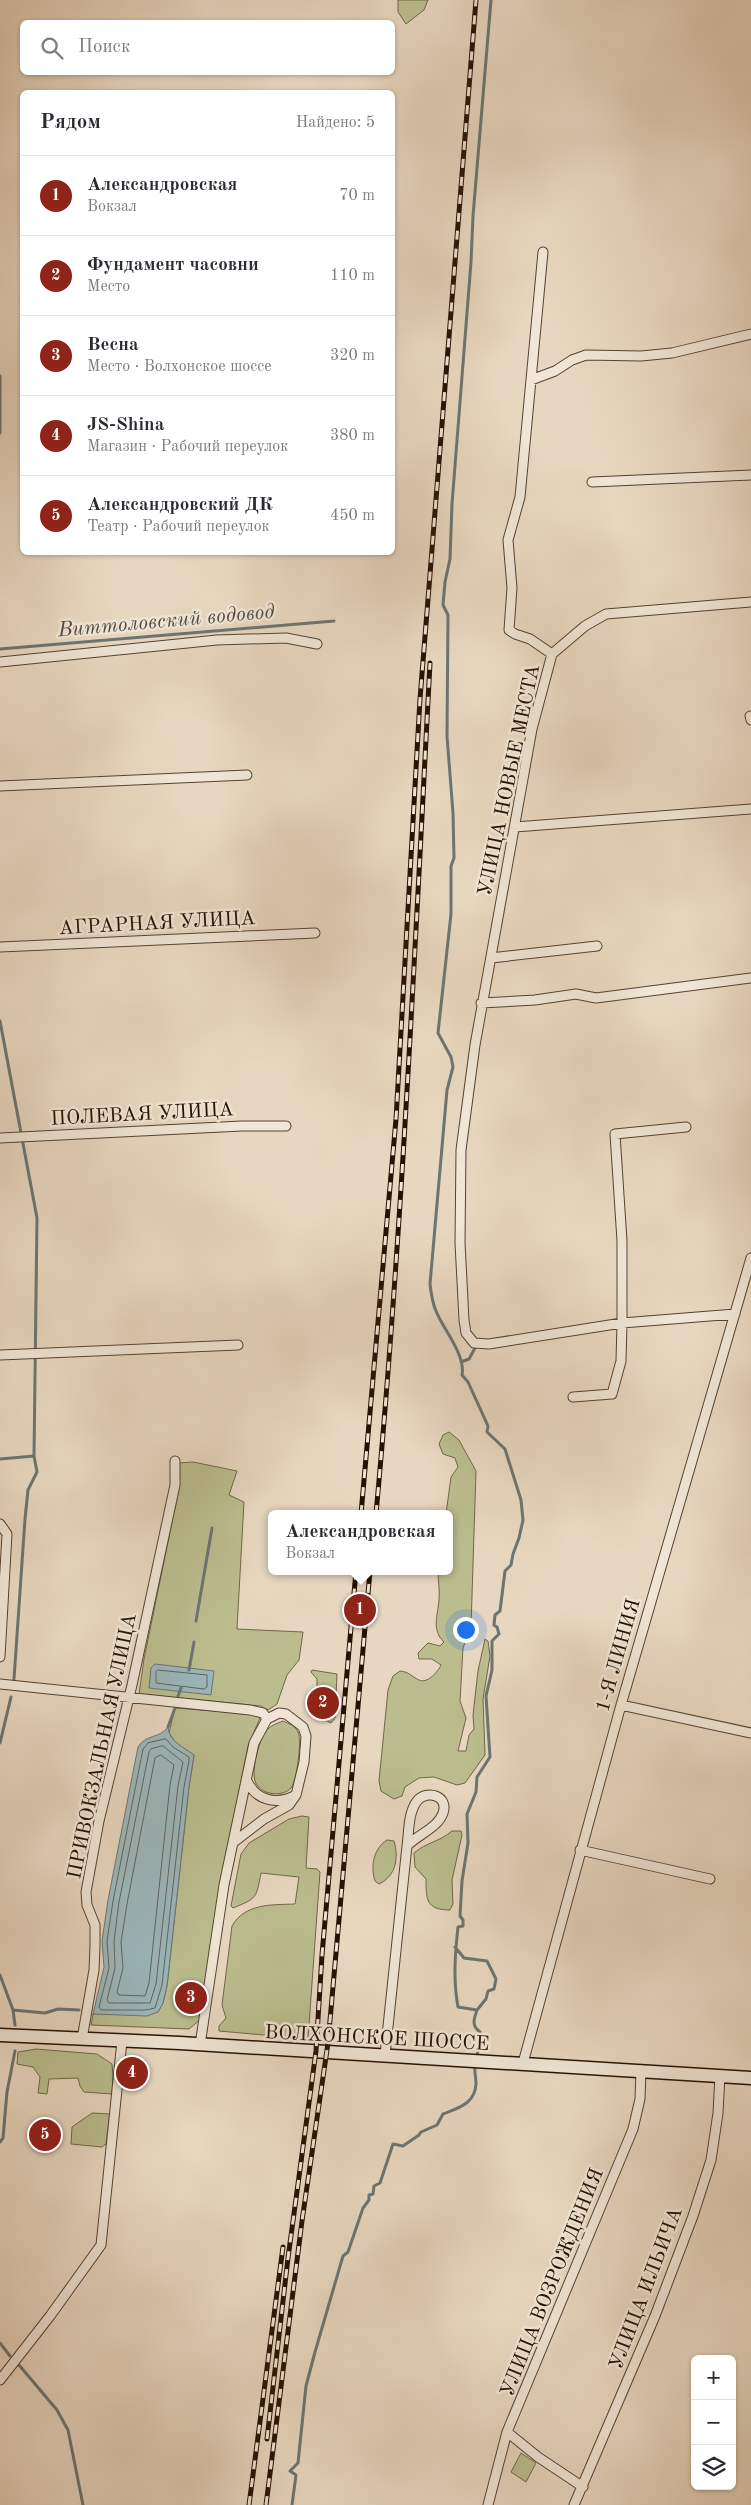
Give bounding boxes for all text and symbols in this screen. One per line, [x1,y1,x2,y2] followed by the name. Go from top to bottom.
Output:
[20,20,395,75] search box
[38,34,66,62] icon: search
[78,38,130,57] text: Поиск
[40,112,101,133] text: Рядом
[296,115,375,131] text: Найдено: 5
[87,176,237,195] text: Александровская
[51,188,61,204] text: 1
[339,188,375,204] text: 70 m
[87,199,137,215] text: Вокзал
[87,256,259,275] text: Фундамент часовни
[51,268,61,284] text: 2
[330,268,375,284] text: 110 m
[87,279,130,295] text: Место
[87,336,139,355] text: Весна
[51,348,61,364] text: 3
[330,348,375,364] text: 320 m
[87,359,272,375] text: Место · Волхонское шоссе
[87,416,164,435] text: JS-Shina
[51,428,61,444] text: 4
[330,428,375,444] text: 380 m
[87,439,288,455] text: Магазин · Рабочий переулок
[87,496,273,515] text: Александровский ДК
[51,508,61,524] text: 5
[330,508,375,524] text: 450 m
[87,519,270,535] text: Театр · Рабочий переулок
[56,601,276,642] water label: Виттоловский водовод
[476,663,544,898] street label: УЛИЦА НОВЫЕ МЕСТА
[58,909,256,939] street label: АГРАРНАЯ УЛИЦА
[50,1100,234,1130] street label: ПОЛЕВАЯ УЛИЦА
[268,1510,453,1575] popup
[285,1523,436,1542] text: Александровская
[285,1546,335,1562] text: Вокзал
[344,1591,376,1629] pin: 1
[593,1597,645,1714] street label: 1-Я ЛИНИЯ
[65,1612,141,1881] street label: ПРИВОКЗАЛЬНАЯ УЛИЦА
[453,1617,479,1643] your location
[307,1684,339,1722] pin: 2
[175,1979,207,2017] pin: 3
[264,2023,490,2055] street label: ВОЛХОНСКОЕ ШОССЕ
[116,2054,148,2092] pin: 4
[29,2116,61,2154] pin: 5
[498,2166,608,2400] street label: УЛИЦА ВОЗРОЖДЕНИЯ
[607,2205,687,2373] street label: УЛИЦА ИЛЬИЧА
[691,2355,736,2490] map controls
[691,2355,736,2400] button: +
[691,2400,736,2445] button: −
[691,2445,736,2490] button: layers

